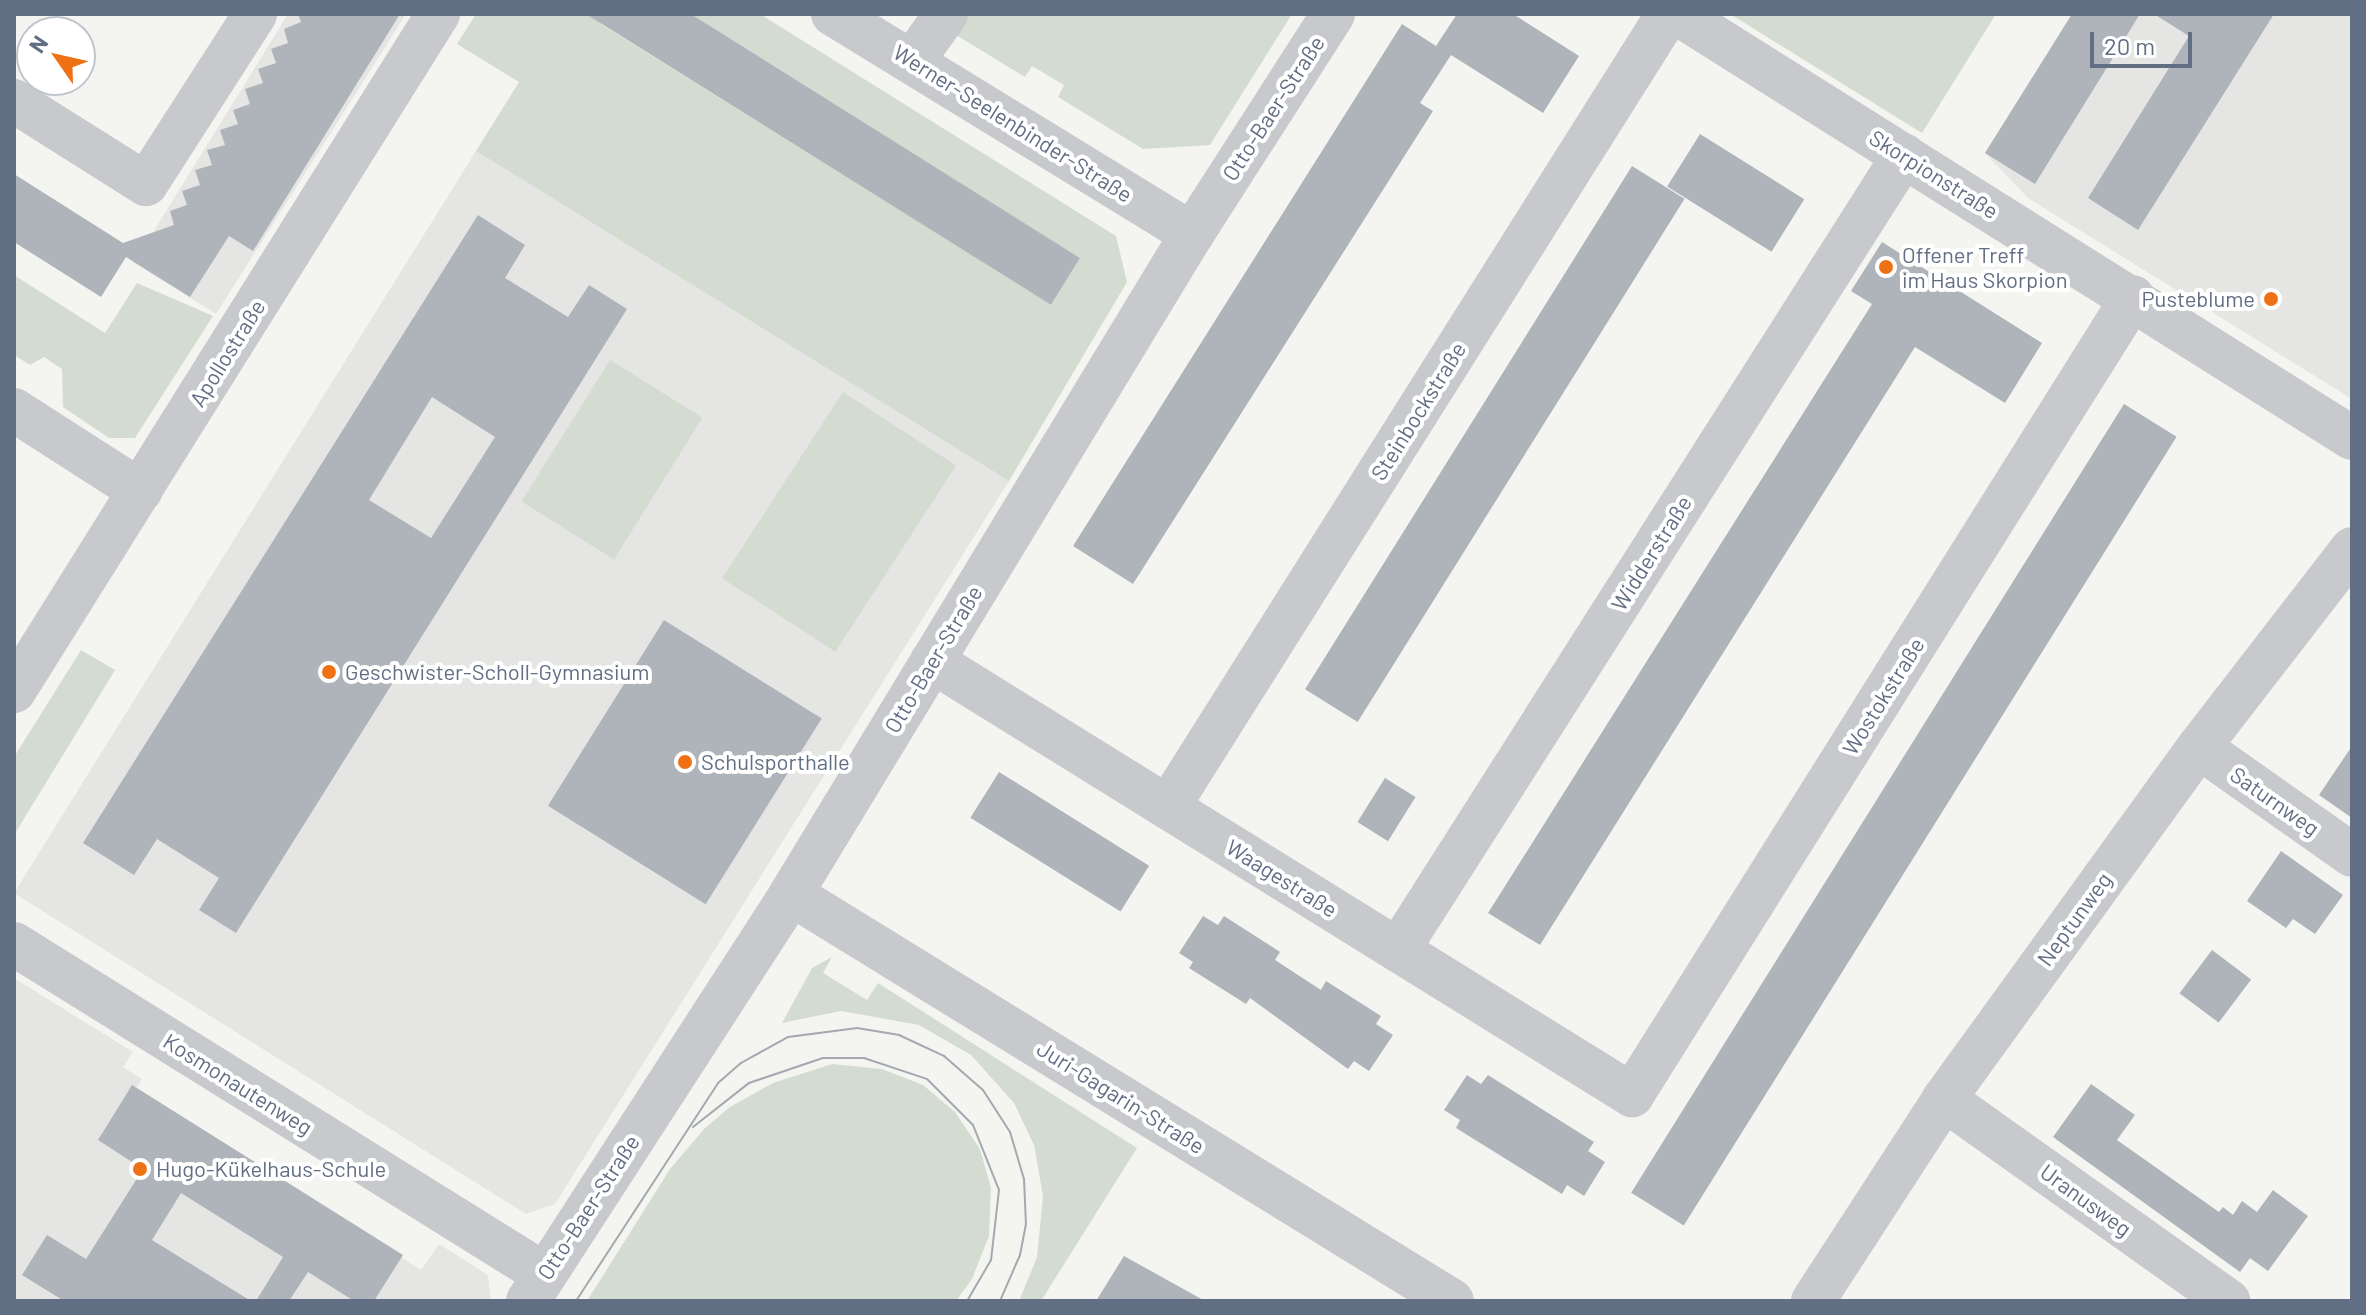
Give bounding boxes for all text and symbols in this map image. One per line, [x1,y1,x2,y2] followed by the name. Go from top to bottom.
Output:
[16,16,96,96] north arrow
[2094,16,2196,66] scale bar
[23,30,53,57] text: N
[1216,31,1330,185] street label: Otto-Baer-Straße
[2104,31,2155,60] text: 20 m
[889,39,1137,207] street label: Werner-Seelenbinder-Straße
[1865,124,2003,224] street label: Skorpionstraße
[1902,241,2068,292] place label: Offener Treff im Haus Skorpion
[1877,258,1895,276] marker: Offener Treff im Haus Skorpion
[2142,286,2255,312] place label: Pusteblume
[2262,290,2280,308] marker: Pusteblume
[184,295,270,411] street label: Apollostraße
[1365,337,1471,485] street label: Steinbockstraße
[1605,491,1697,615] street label: Widderstraße
[879,581,987,737] street label: Otto-Baer-Straße
[1837,633,1929,759] street label: Wostokstraße
[345,659,650,685] place label: Geschwister-Scholl-Gymnasium
[320,663,338,681] marker: Geschwister-Scholl-Gymnasium
[701,749,850,775] place label: Schulsporthalle
[676,753,694,771] marker: Schulsporthalle
[2225,761,2325,841] street label: Saturnweg
[1222,833,1342,923] street label: Waagestraße
[2031,867,2117,971] street label: Neptunweg
[159,1028,317,1140] street label: Kosmonautenweg
[1032,1035,1210,1159] street label: Juri-Gagarin-Straße
[531,1130,645,1284] street label: Otto-Baer-Straße
[156,1156,386,1182] place label: Hugo-Kükelhaus-Schule
[2035,1158,2137,1242] street label: Uranusweg
[131,1160,149,1178] marker: Hugo-Kükelhaus-Schule

